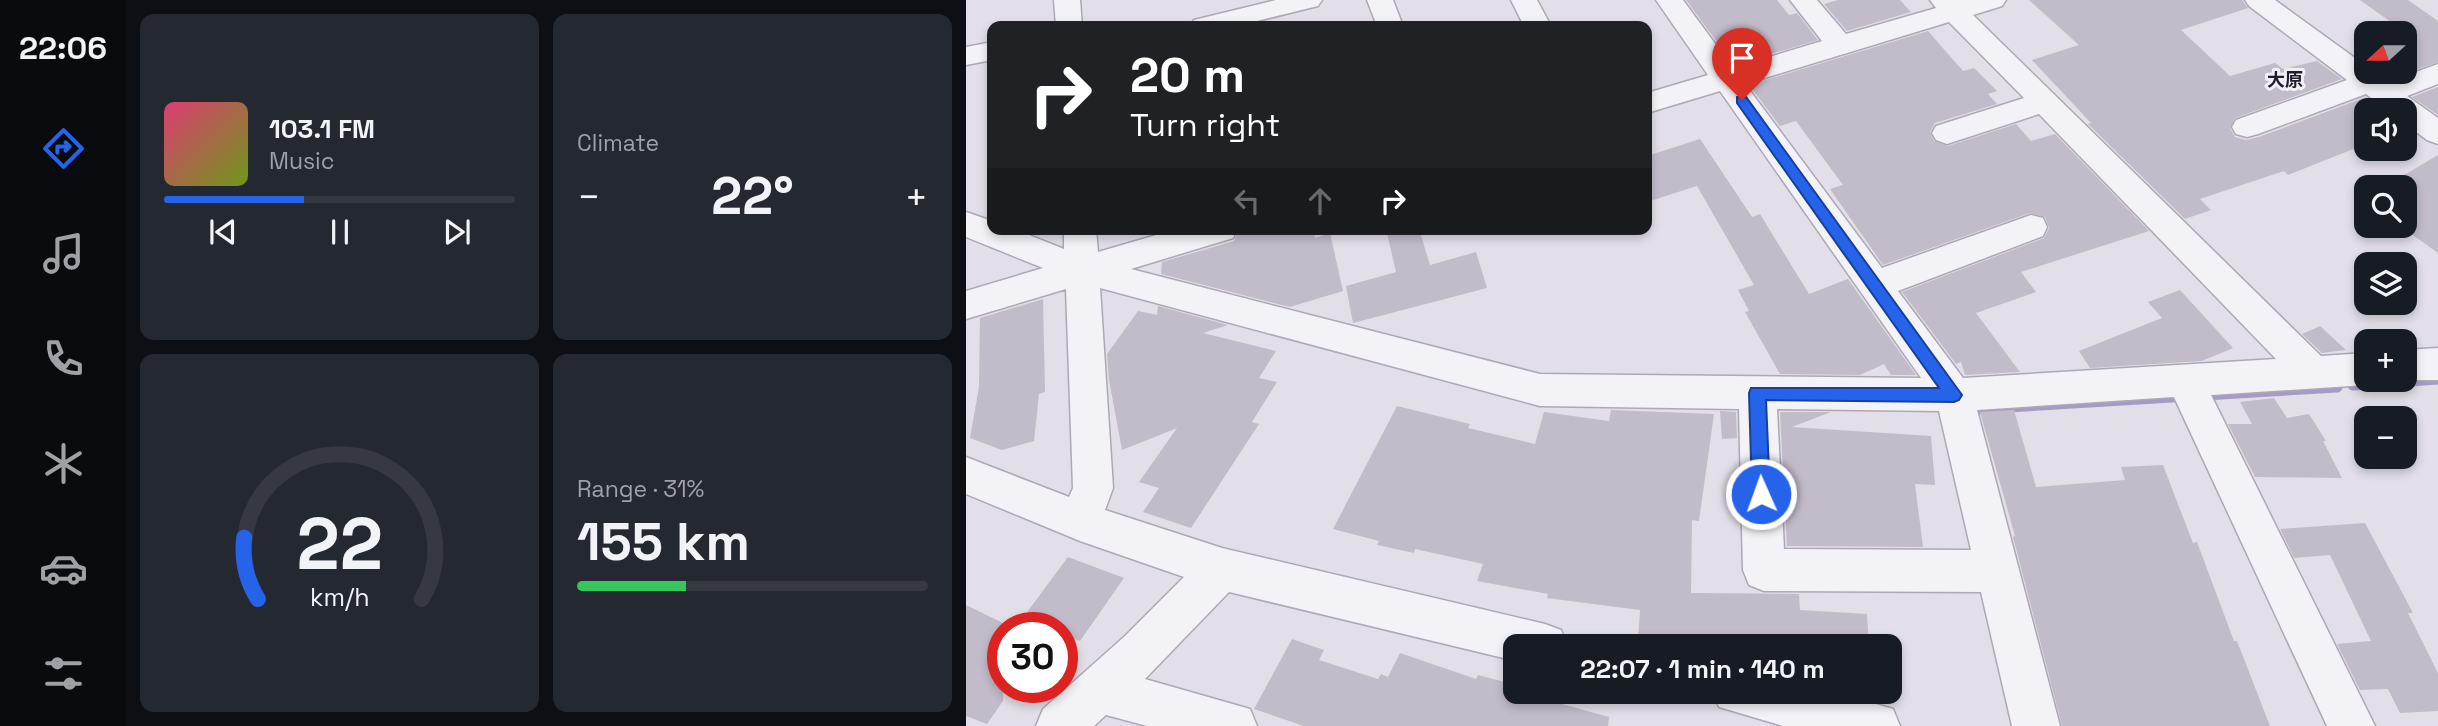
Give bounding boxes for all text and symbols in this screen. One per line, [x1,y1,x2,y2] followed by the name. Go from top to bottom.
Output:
[2354,21,2417,84] north arrow
[2354,21,2417,469] map controls
[19,28,107,68] text: 22:06
[1712,28,1772,100] pin
[1723,39,1761,77] icon: arrive
[1130,44,1245,106] text: 20 m
[1015,49,1106,140] icon: right
[2267,68,2303,91] district label: 大原
[2354,98,2417,161] button: sound
[1130,105,1280,145] text: Turn right
[269,112,375,146] text: 103.1 FM
[39,124,88,173] icon: directions
[577,128,659,158] text: Climate
[269,146,334,176] text: Music
[711,163,794,229] text: 22°
[577,173,601,221] text: −
[904,173,928,221] text: +
[2354,175,2417,238] button: search
[1228,182,1266,220] icon: left
[1301,182,1339,220] icon: ahead
[1374,182,1412,220] icon: right
[204,213,242,251] icon: previous
[321,213,359,251] icon: pause
[438,213,476,251] icon: next
[39,229,88,278] icon: music
[2354,252,2417,315] button: layers
[2354,329,2417,392] button: +
[39,334,88,383] icon: phone
[2354,406,2417,469] button: −
[39,439,88,488] icon: climate
[1724,457,1798,531] position arrow
[577,474,704,504] text: Range · 31%
[296,497,383,590] text: 22
[577,509,750,575] text: 155 km
[39,544,88,593] icon: car
[310,581,369,613] text: km/h
[987,612,1078,703] speed limit sign: 30
[39,649,88,698] icon: filters
[1580,652,1825,686] text: 22:07 · 1 min · 140 m

